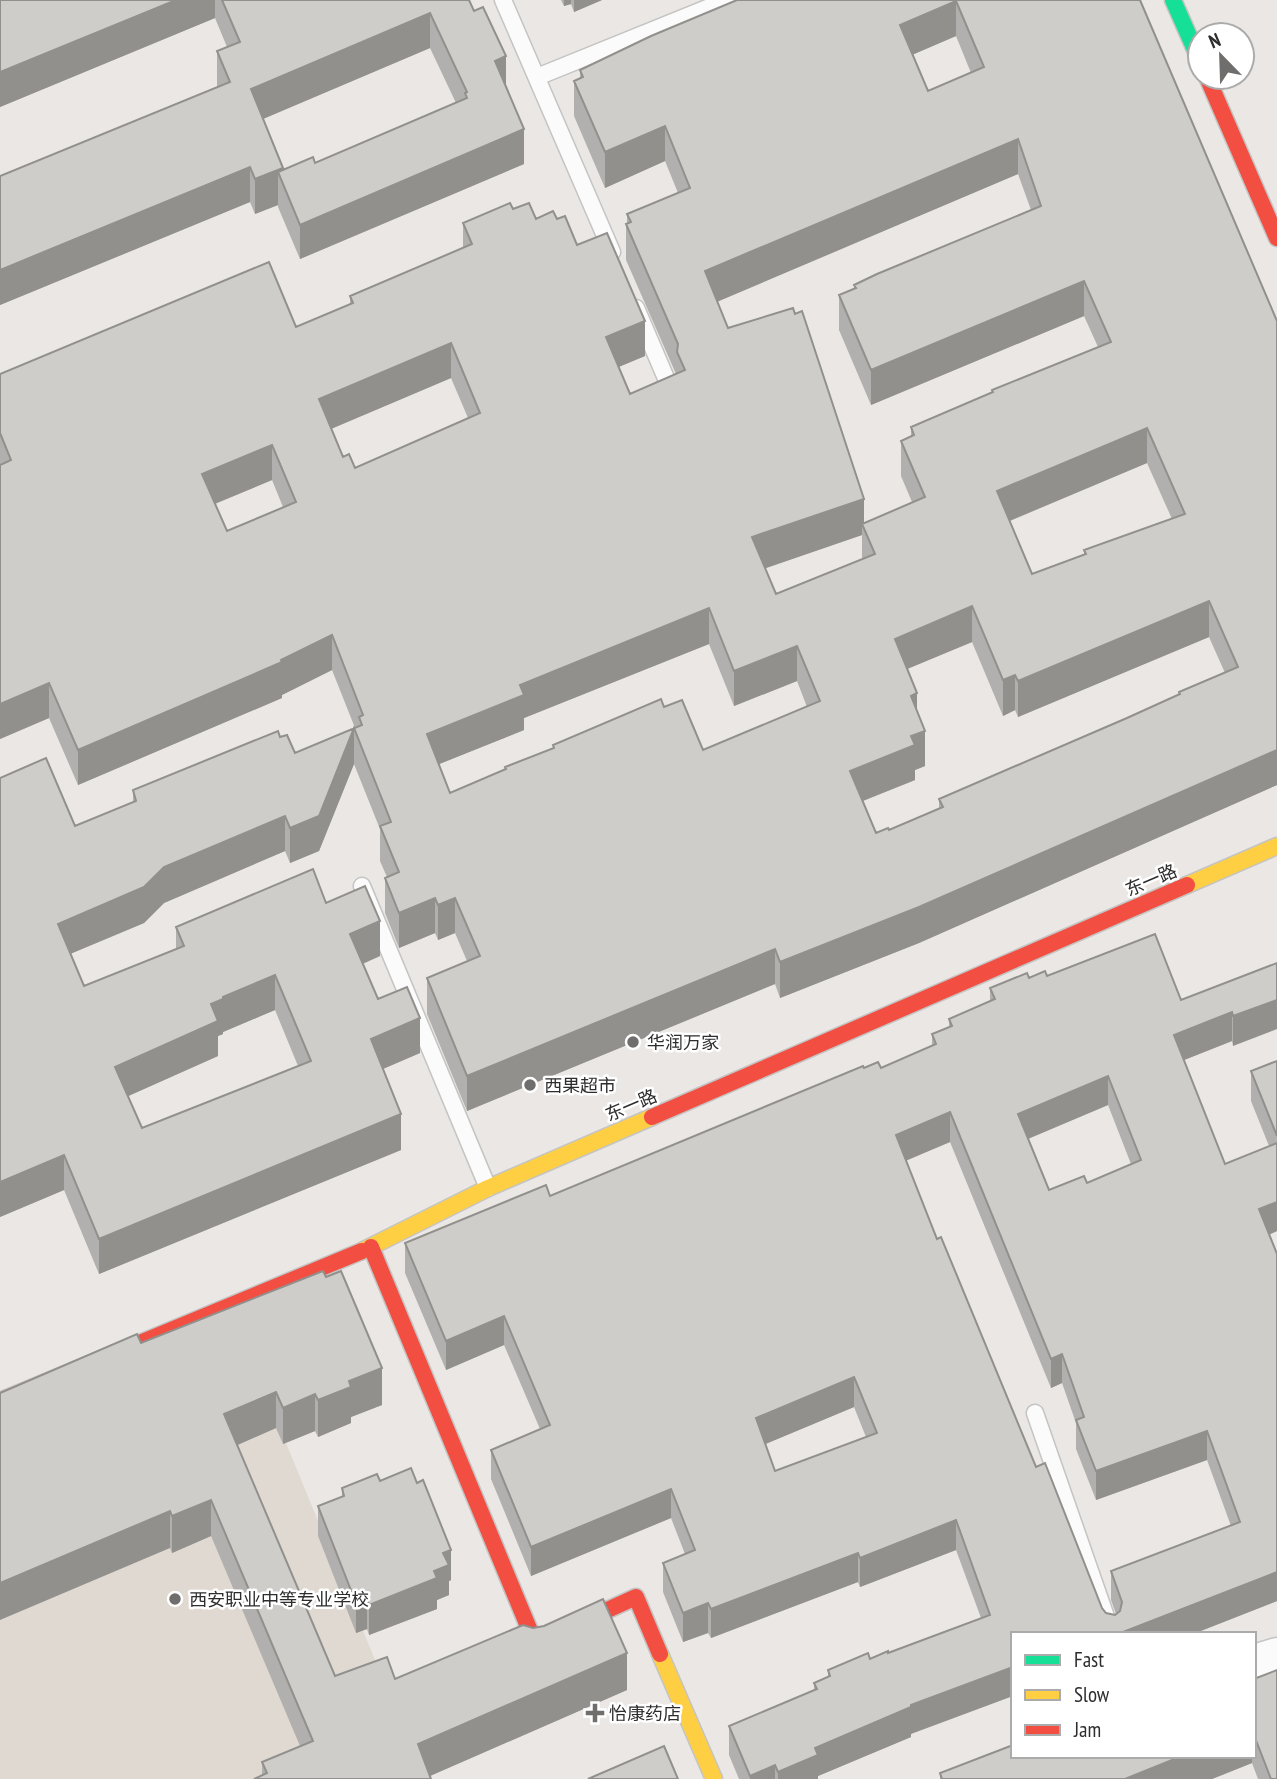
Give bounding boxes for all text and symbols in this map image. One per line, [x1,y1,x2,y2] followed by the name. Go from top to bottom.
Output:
[1186,21,1256,91] north arrow
[1205,27,1224,53] text: N
[1122,859,1180,901] street label: 东一路
[647,1031,719,1054] place label: 华润万家
[625,1034,641,1050] marker: 华润万家
[544,1074,616,1097] place label: 西果超市
[522,1077,538,1093] marker: 西果超市
[602,1084,660,1126] street label: 东一路
[189,1588,369,1611] place label: 西安职业中等专业学校
[167,1591,183,1607] marker: 西安职业中等专业学校
[1011,1632,1256,1758] legend
[1074,1646,1104,1673] text: Fast
[1074,1681,1110,1708] text: Slow
[609,1702,681,1725] place label: 怡康药店
[587,1705,603,1721] marker: 怡康药店
[1073,1716,1101,1743] text: Jam

